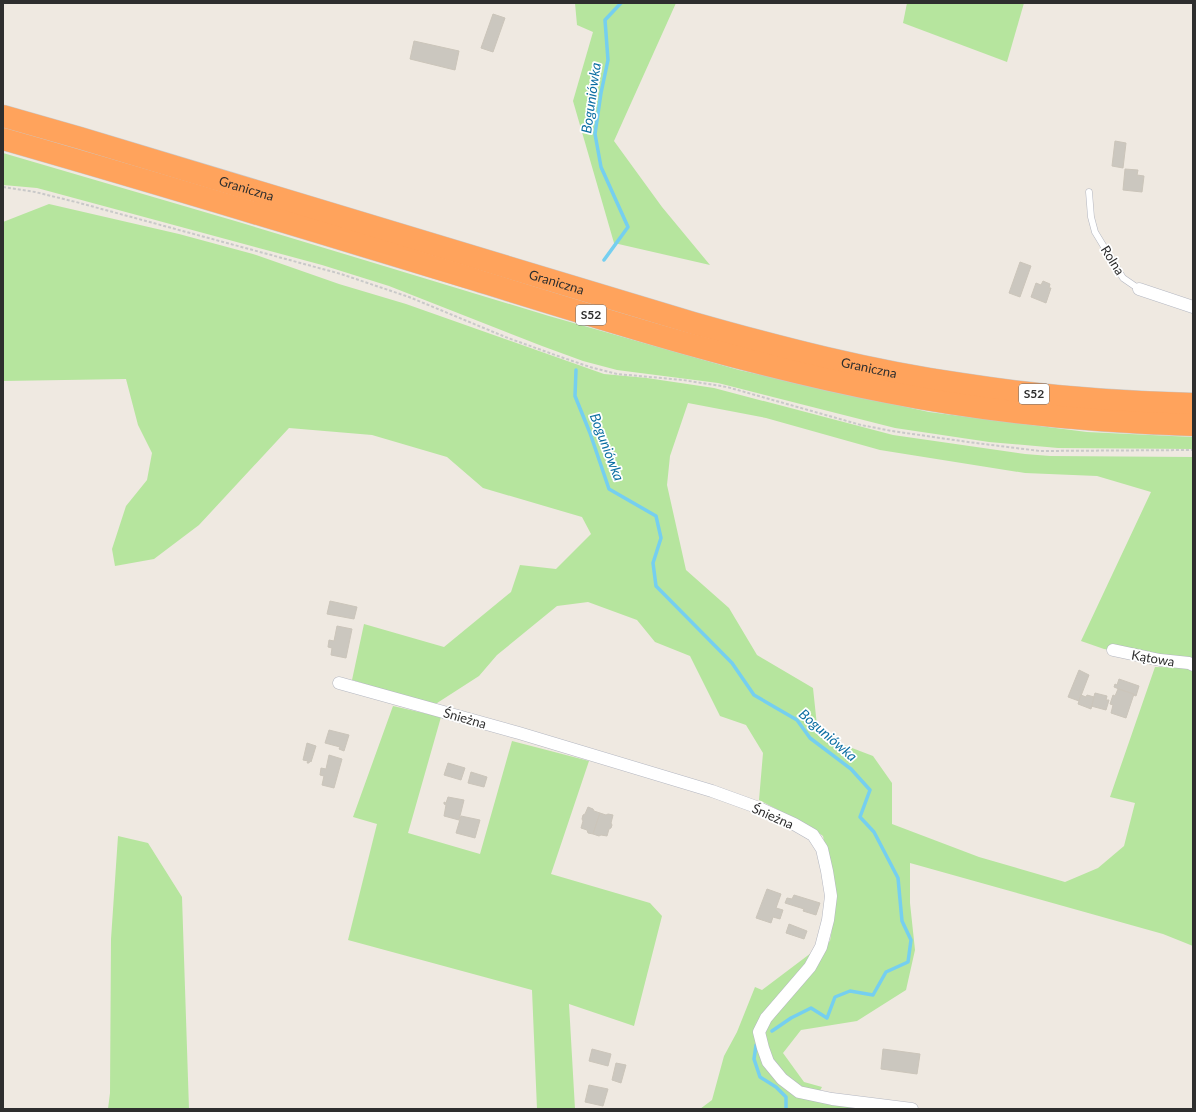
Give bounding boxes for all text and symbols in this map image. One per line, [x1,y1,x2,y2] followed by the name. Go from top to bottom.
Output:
[577,62,604,134] water label: Boguniówka
[217,172,276,204] street label: Graniczna
[1098,242,1128,278] street label: Rolna
[527,266,586,298] street label: Graniczna
[576,305,606,325] road number: S52
[840,354,898,381] street label: Graniczna
[1019,384,1049,404] road number: S52
[587,411,628,483] water label: Boguniówka
[1130,646,1176,670] street label: Kątowa
[442,704,488,732] street label: Śnieżna
[796,705,861,764] water label: Boguniówka
[750,800,796,832] street label: Śnieżna

